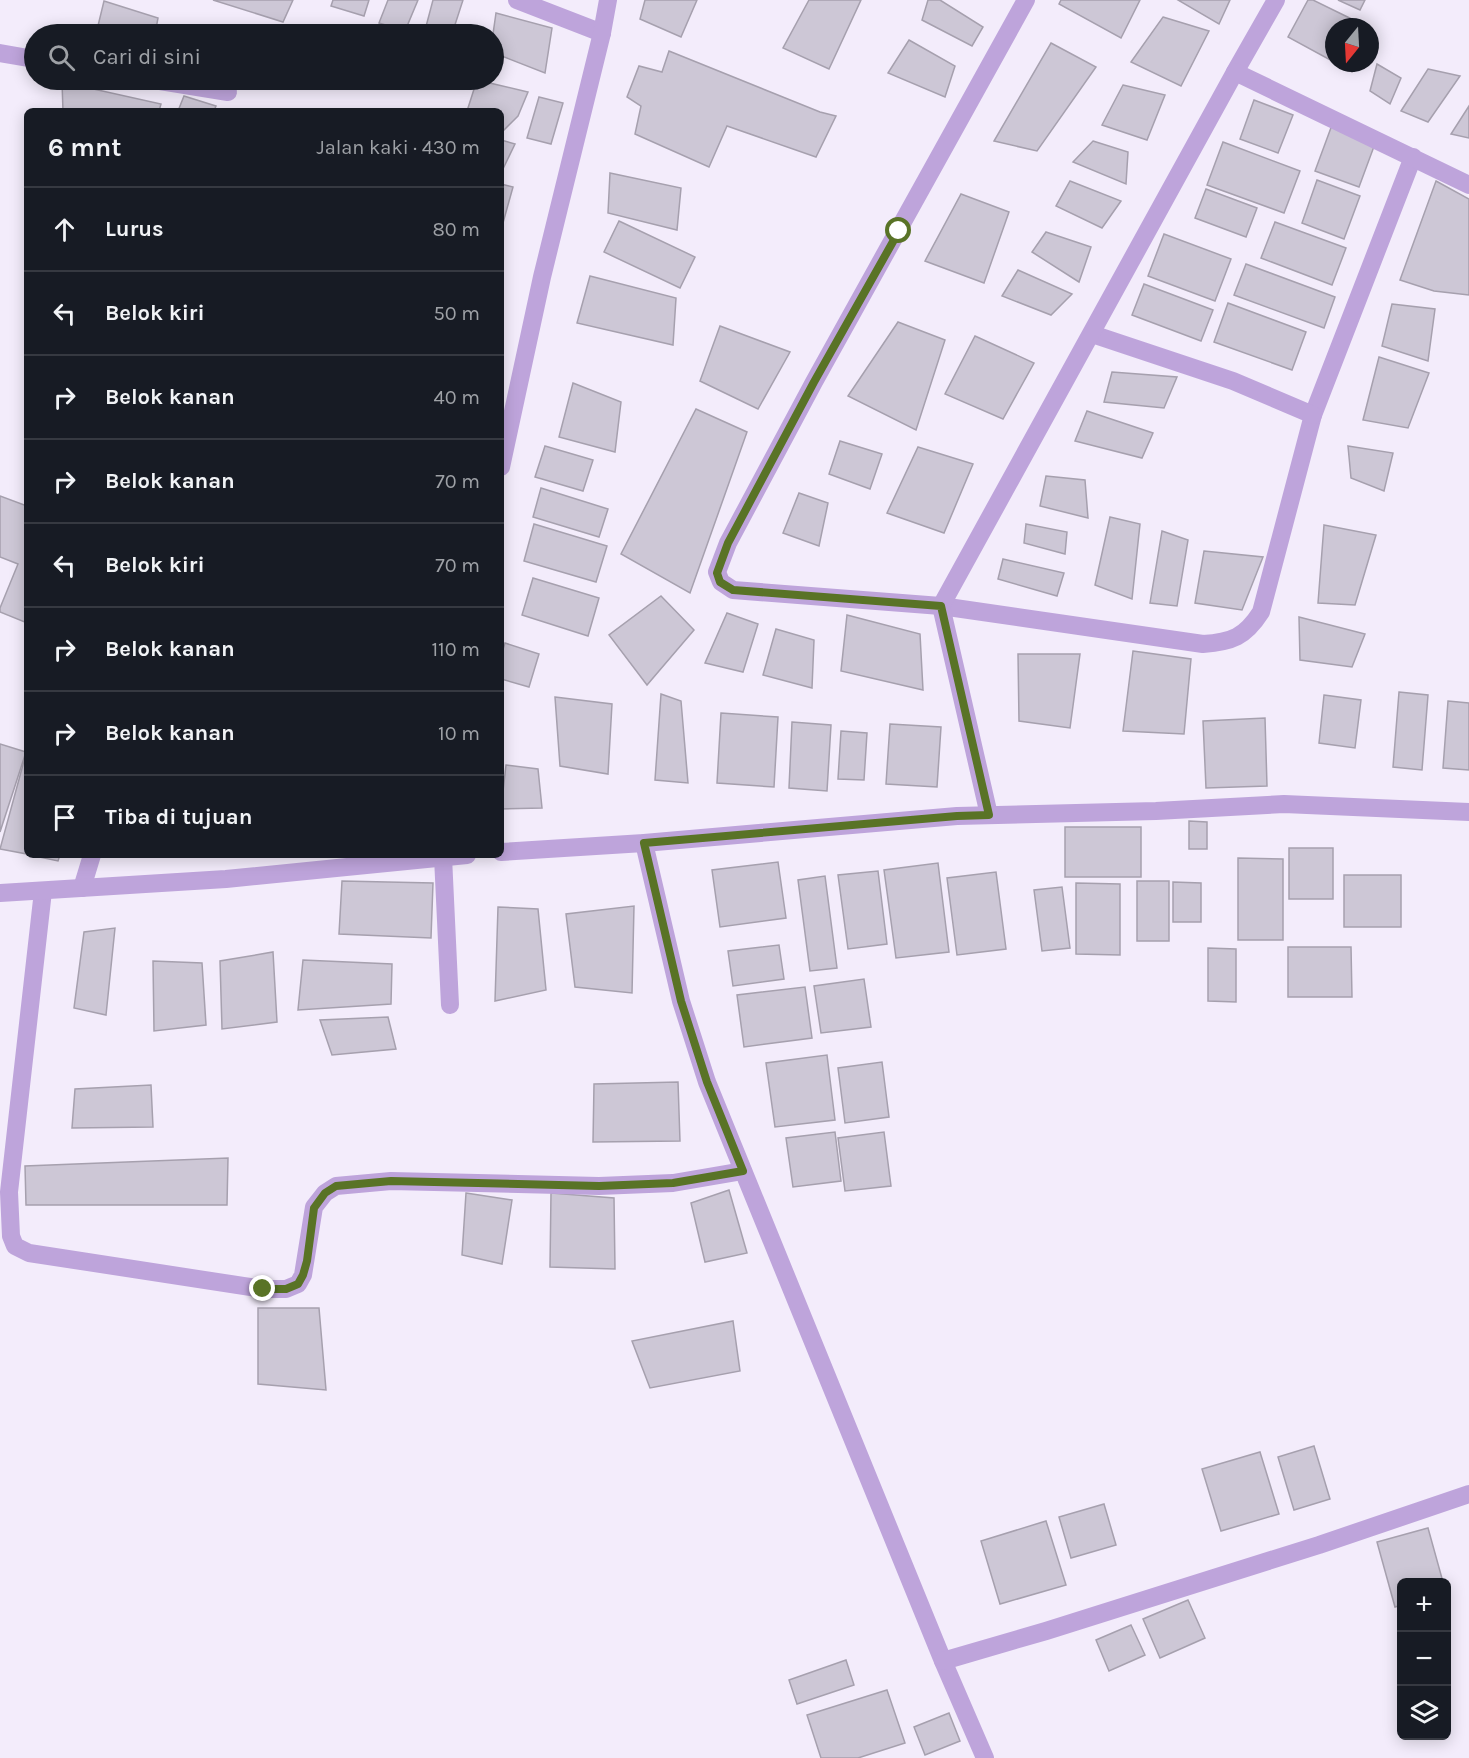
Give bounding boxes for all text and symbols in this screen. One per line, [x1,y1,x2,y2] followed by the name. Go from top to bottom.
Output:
[1325,18,1379,72] north arrow
[24,24,504,90] search box
[45,41,78,74] icon: search
[93,44,201,70] text: Cari di sini
[48,132,122,163] text: 6 mnt
[317,136,480,159] text: Jalan kaki · 430 m
[48,213,81,246] icon: ahead
[105,216,164,242] text: Lurus
[885,217,911,243] route start
[432,218,480,241] text: 80 m
[48,297,81,330] icon: left
[105,300,205,326] text: Belok kiri
[433,302,480,325] text: 50 m
[48,381,81,414] icon: right
[105,384,235,410] text: Belok kanan
[434,386,480,409] text: 40 m
[48,465,81,498] icon: right
[105,468,235,494] text: Belok kanan
[435,470,480,493] text: 70 m
[48,549,81,582] icon: left
[105,552,205,578] text: Belok kiri
[435,554,480,577] text: 70 m
[48,633,81,666] icon: right
[105,636,235,662] text: Belok kanan
[431,638,480,661] text: 110 m
[48,717,81,750] icon: right
[105,720,235,746] text: Belok kanan
[438,722,480,745] text: 10 m
[48,801,81,834] icon: arrive
[105,804,252,830] text: Tiba di tujuan
[249,1275,275,1301] route end
[1397,1578,1451,1740] map controls
[1397,1578,1451,1632] button: +
[1397,1632,1451,1686] button: −
[1397,1686,1451,1740] button: layers

